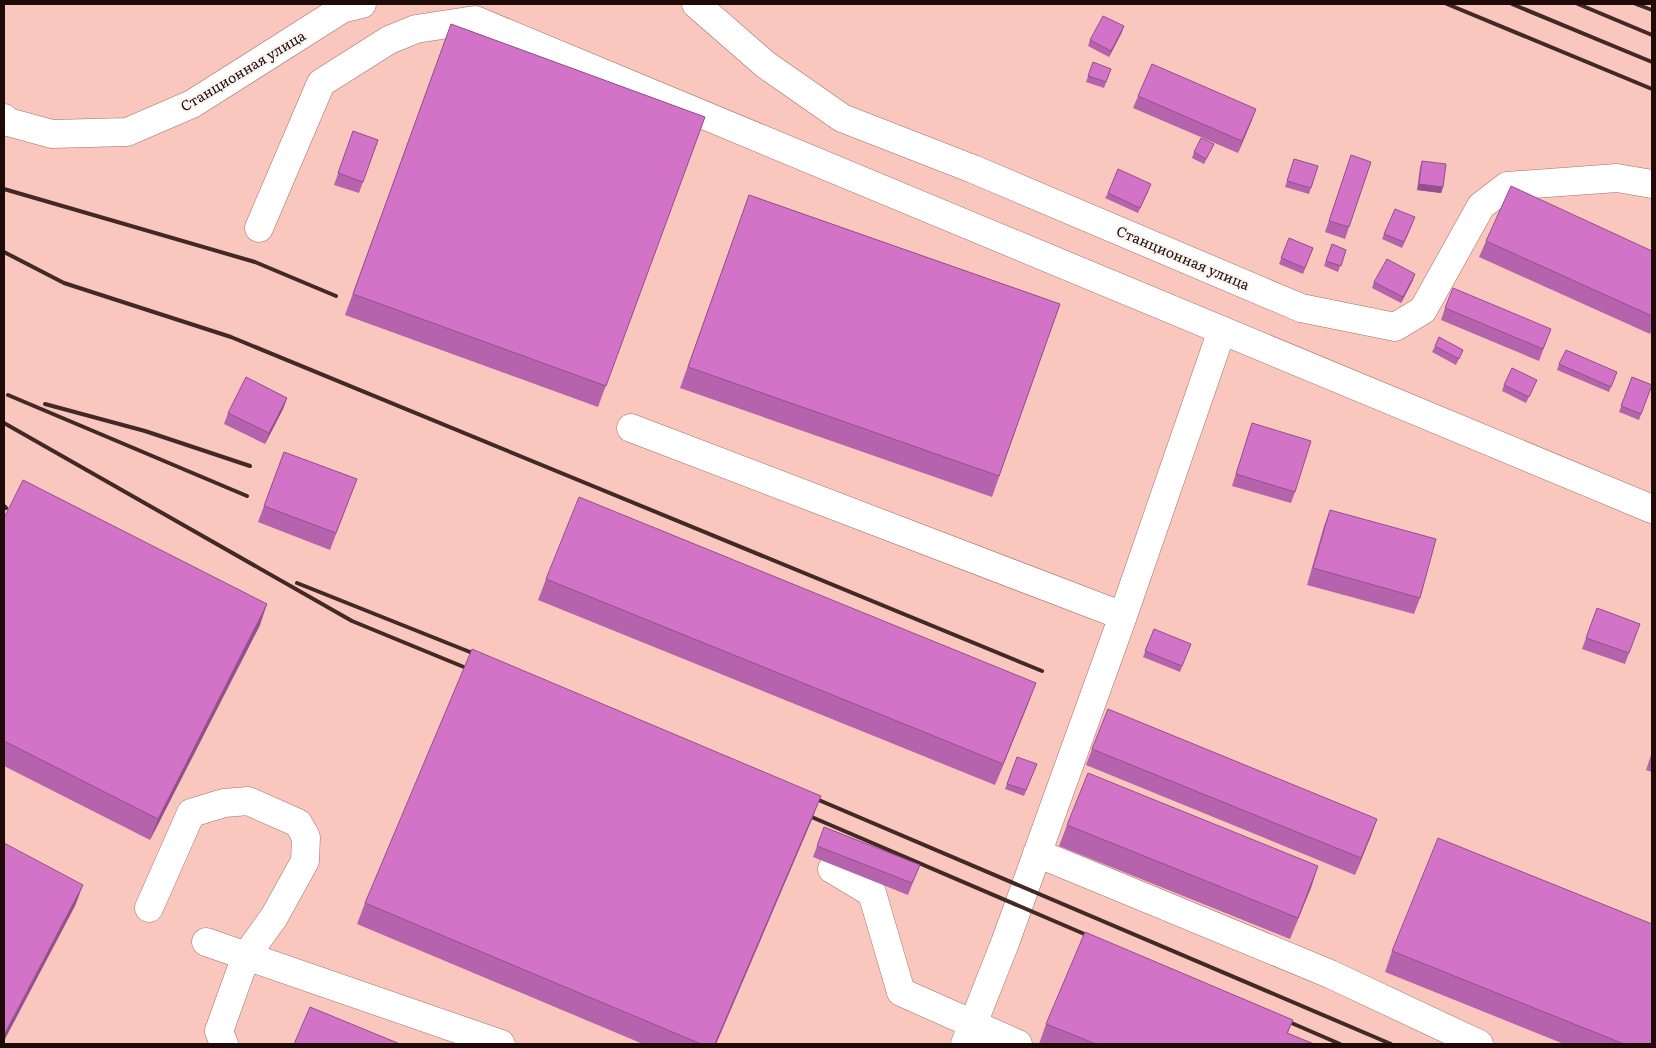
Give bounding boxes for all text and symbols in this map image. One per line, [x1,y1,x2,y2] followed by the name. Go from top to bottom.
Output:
[176,25,309,115] street label: Станционная улица
[1114,220,1253,294] street label: Станционная улица

